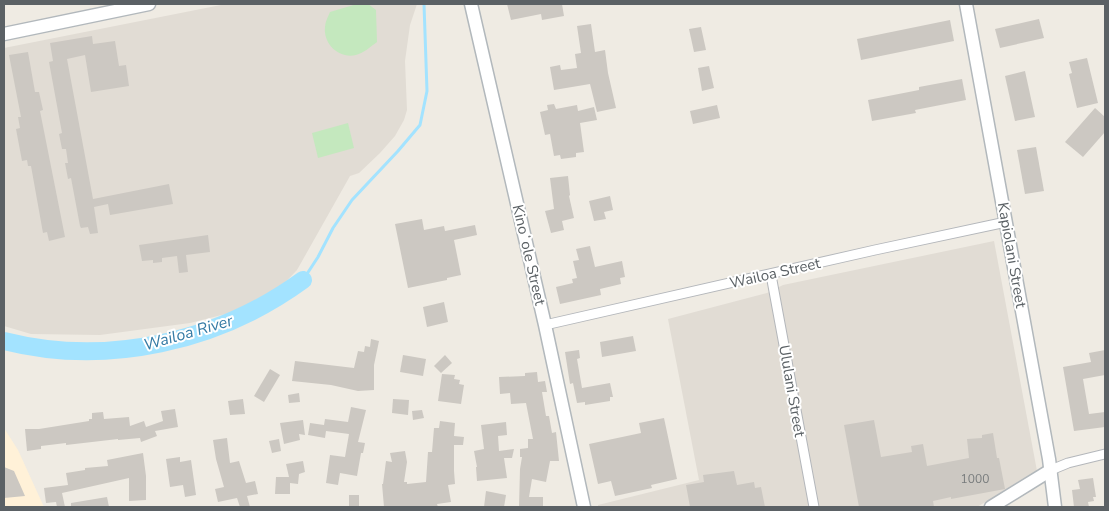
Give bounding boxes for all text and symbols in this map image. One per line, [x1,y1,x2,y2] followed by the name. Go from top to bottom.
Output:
[993,201,1031,310] street label: Kapiolani Street
[508,203,550,308] street label: Kinoʻole Street
[728,253,823,293] street label: Wailoa Street
[141,309,237,356] water label: Wailoa River
[774,343,810,439] street label: Ululani Street
[961,471,989,487] house number: 1000

